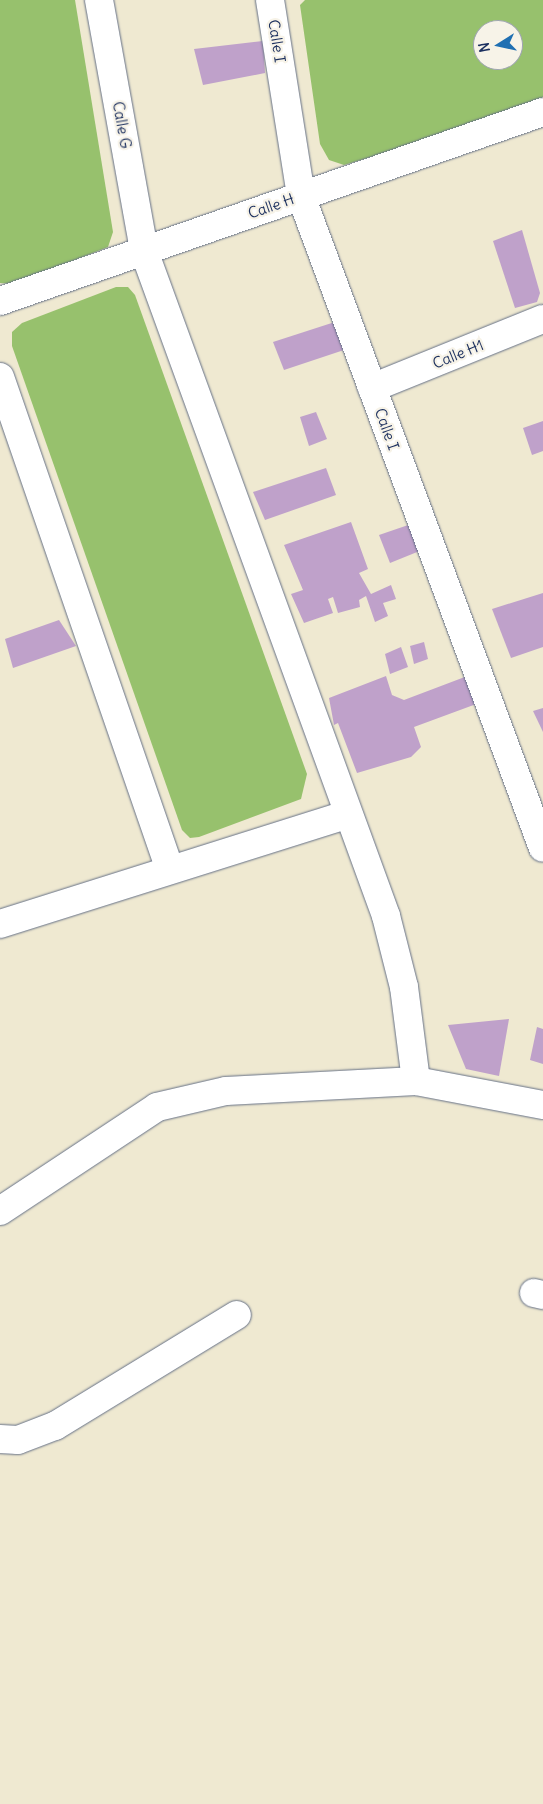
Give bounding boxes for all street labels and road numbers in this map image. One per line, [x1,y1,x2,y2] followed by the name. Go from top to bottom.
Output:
[265,18,289,64] street label: Calle I
[109,100,135,150] street label: Calle G
[246,190,296,222] street label: Calle H
[430,336,486,372] street label: Calle H1
[371,406,403,452] street label: Calle I

